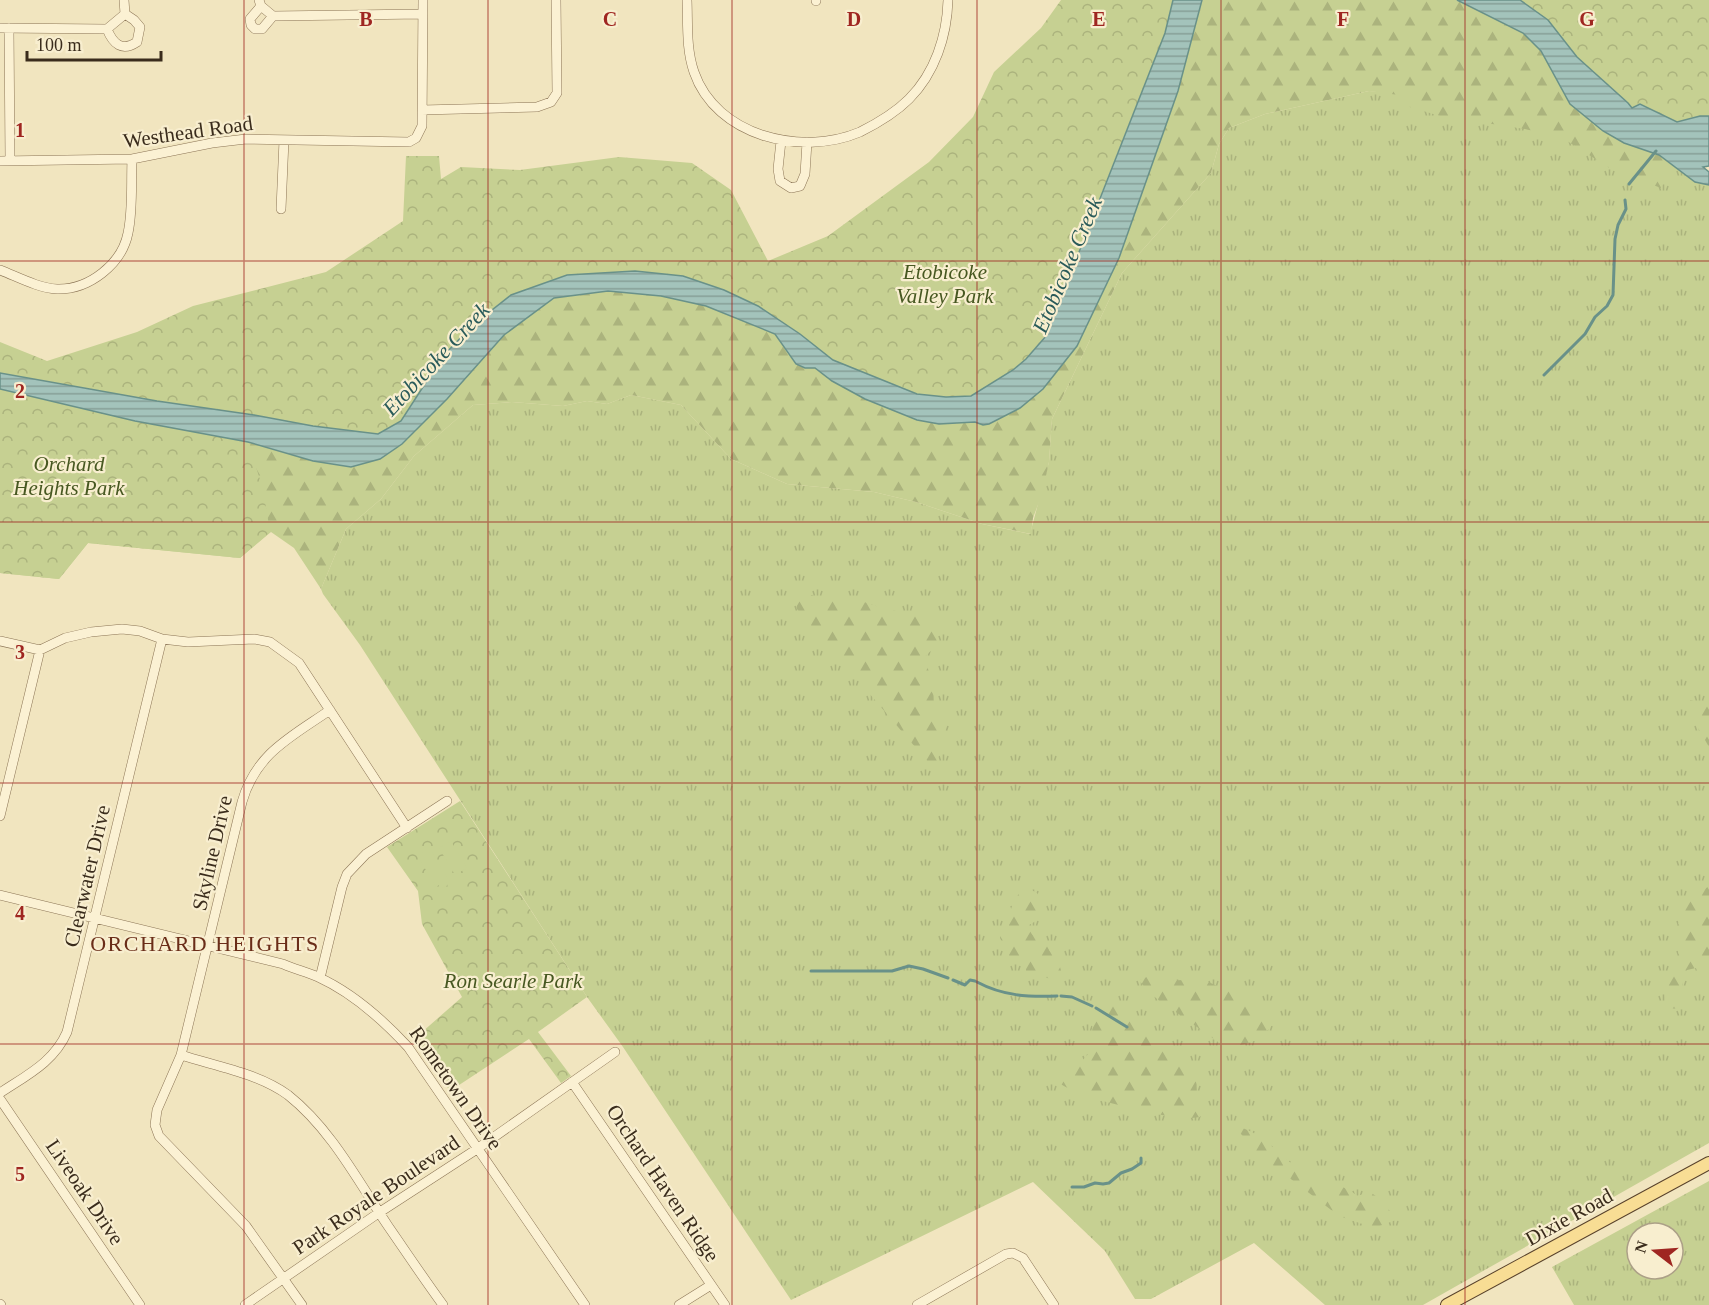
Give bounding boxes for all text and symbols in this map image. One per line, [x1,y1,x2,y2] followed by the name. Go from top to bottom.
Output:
[359,8,373,30] text: B
[603,8,617,30] text: C
[847,8,861,30] text: D
[1092,8,1106,30] text: E
[1337,8,1349,30] text: F
[1579,8,1595,30] text: G
[27,24,160,62] scale bar
[36,35,82,55] text: 100 m
[122,111,255,153] street label: Westhead Road
[15,119,25,141] text: 1
[1027,192,1107,338] water label: Etobicoke Creek
[896,260,994,308] park label: Etobicoke Valley Park
[377,296,495,421] water label: Etobicoke Creek
[15,380,25,402] text: 2
[12,452,125,500] park label: Orchard Heights Park
[15,641,25,663] text: 3
[187,793,237,913] street label: Skyline Drive
[59,803,115,949] street label: Clearwater Drive
[15,902,25,924] text: 4
[90,931,320,956] district label: ORCHARD HEIGHTS
[443,969,583,993] park label: Ron Searle Park
[405,1022,507,1154] street label: Rometown Drive
[602,1100,724,1266] street label: Orchard Haven Ridge
[288,1130,464,1260] street label: Park Royale Boulevard
[41,1135,129,1249] street label: Liveoak Drive
[15,1163,25,1185] text: 5
[1521,1183,1617,1251] street label: Dixie Road
[1625,1221,1685,1281] north arrow
[1631,1238,1651,1255] text: N

